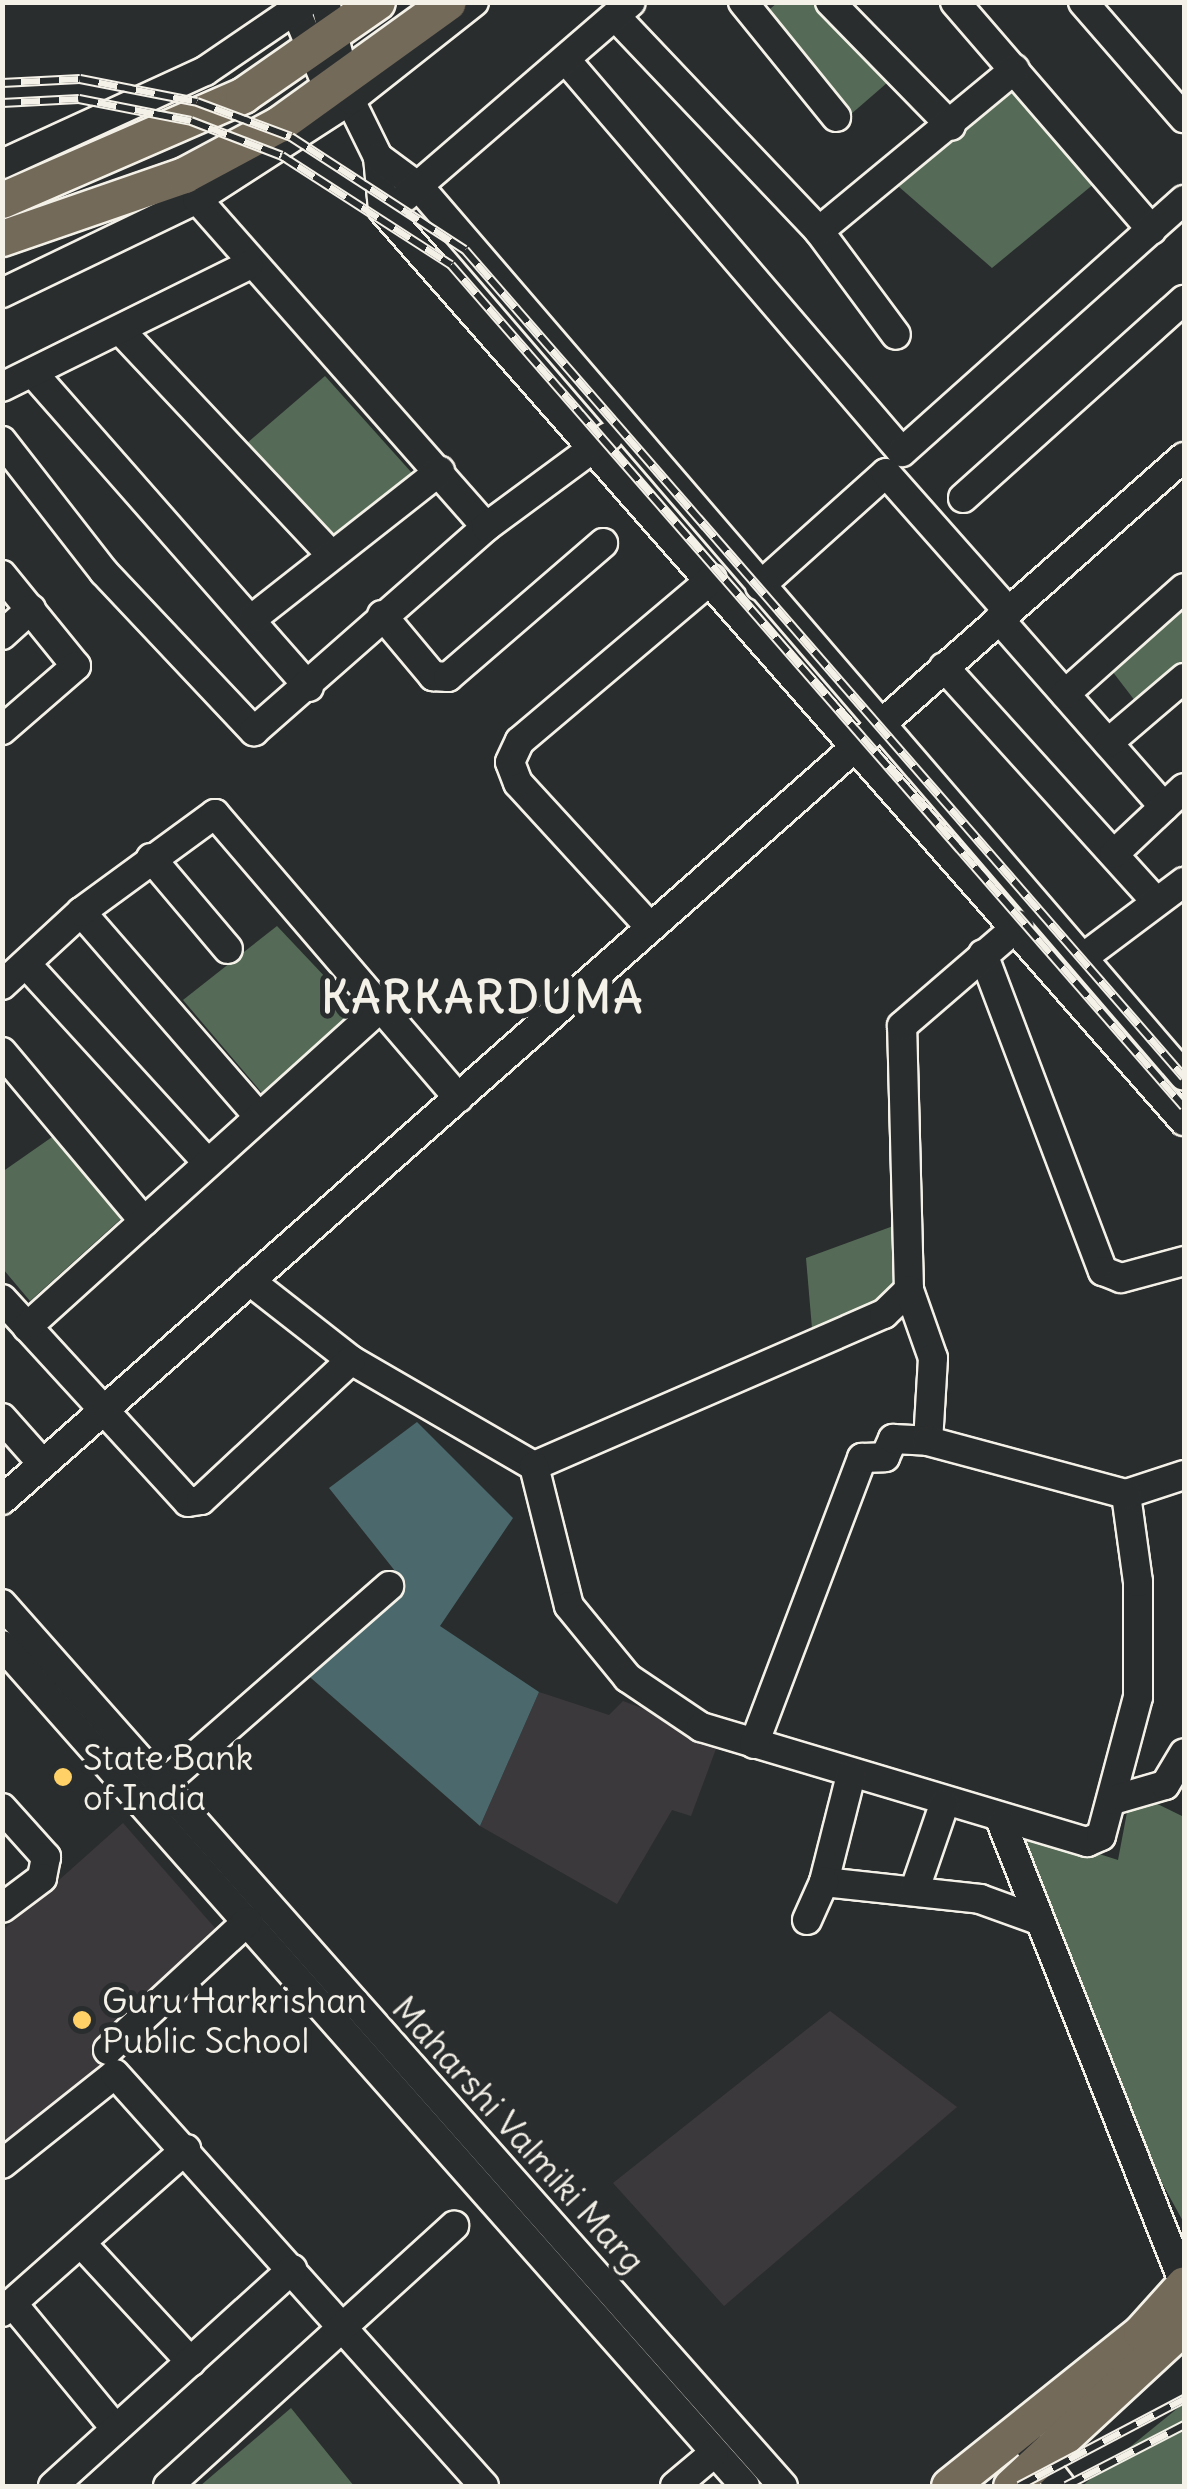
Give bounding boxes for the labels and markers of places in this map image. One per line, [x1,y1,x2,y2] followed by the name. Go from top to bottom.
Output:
[83,1736,253,1818] place label: State Bank of India
[52,1766,74,1788] marker: State Bank of India
[102,1979,366,2061] place label: Guru Harkrishan Public School
[71,2009,93,2031] marker: Guru Harkrishan Public School

